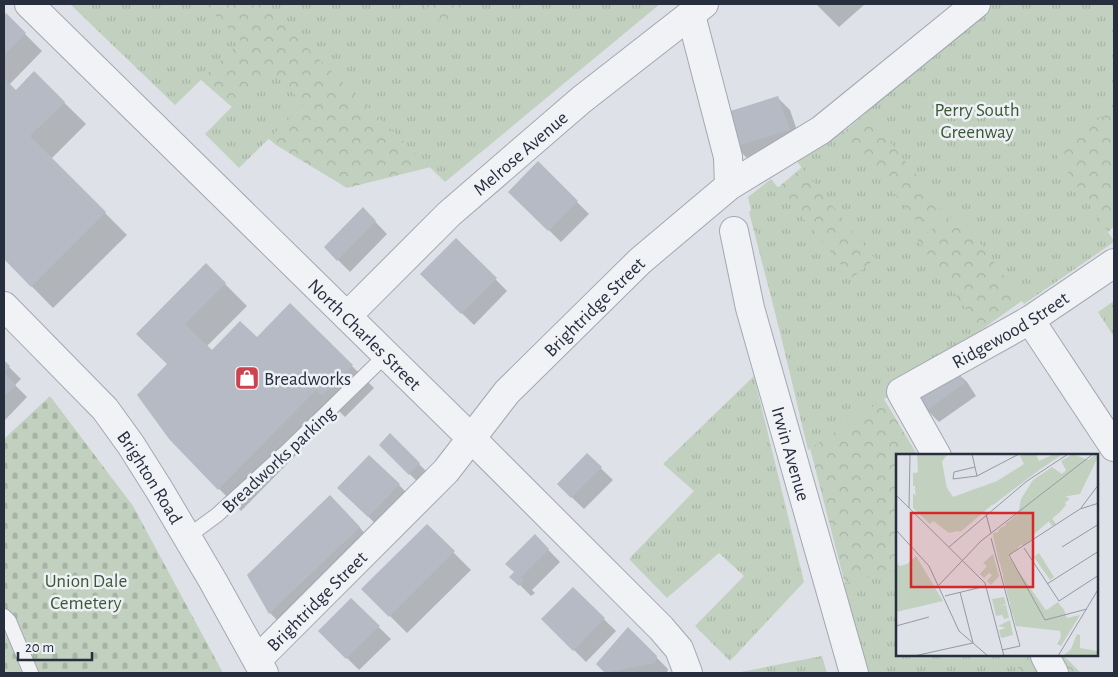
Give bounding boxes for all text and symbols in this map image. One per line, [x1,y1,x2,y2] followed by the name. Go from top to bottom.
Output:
[934,101,1020,142] park label: Perry South Greenway
[470,108,572,200] street label: Melrose Avenue
[541,254,649,361] street label: Brightridge Street
[304,276,424,394] street label: North Charles Street
[949,289,1072,373] street label: Ridgewood Street
[234,365,260,391] shop icon: Breadworks
[264,370,351,389] place label: Breadworks
[219,403,340,517] street label: Breadworks parking
[768,405,812,503] street label: Irwin Avenue
[113,428,185,528] street label: Brighton Road
[896,454,1098,657] inset map
[264,548,371,655] street label: Brightridge Street
[45,572,127,613] park label: Union Dale Cemetery
[18,630,91,662] scale bar
[25,640,54,655] text: 20 m

